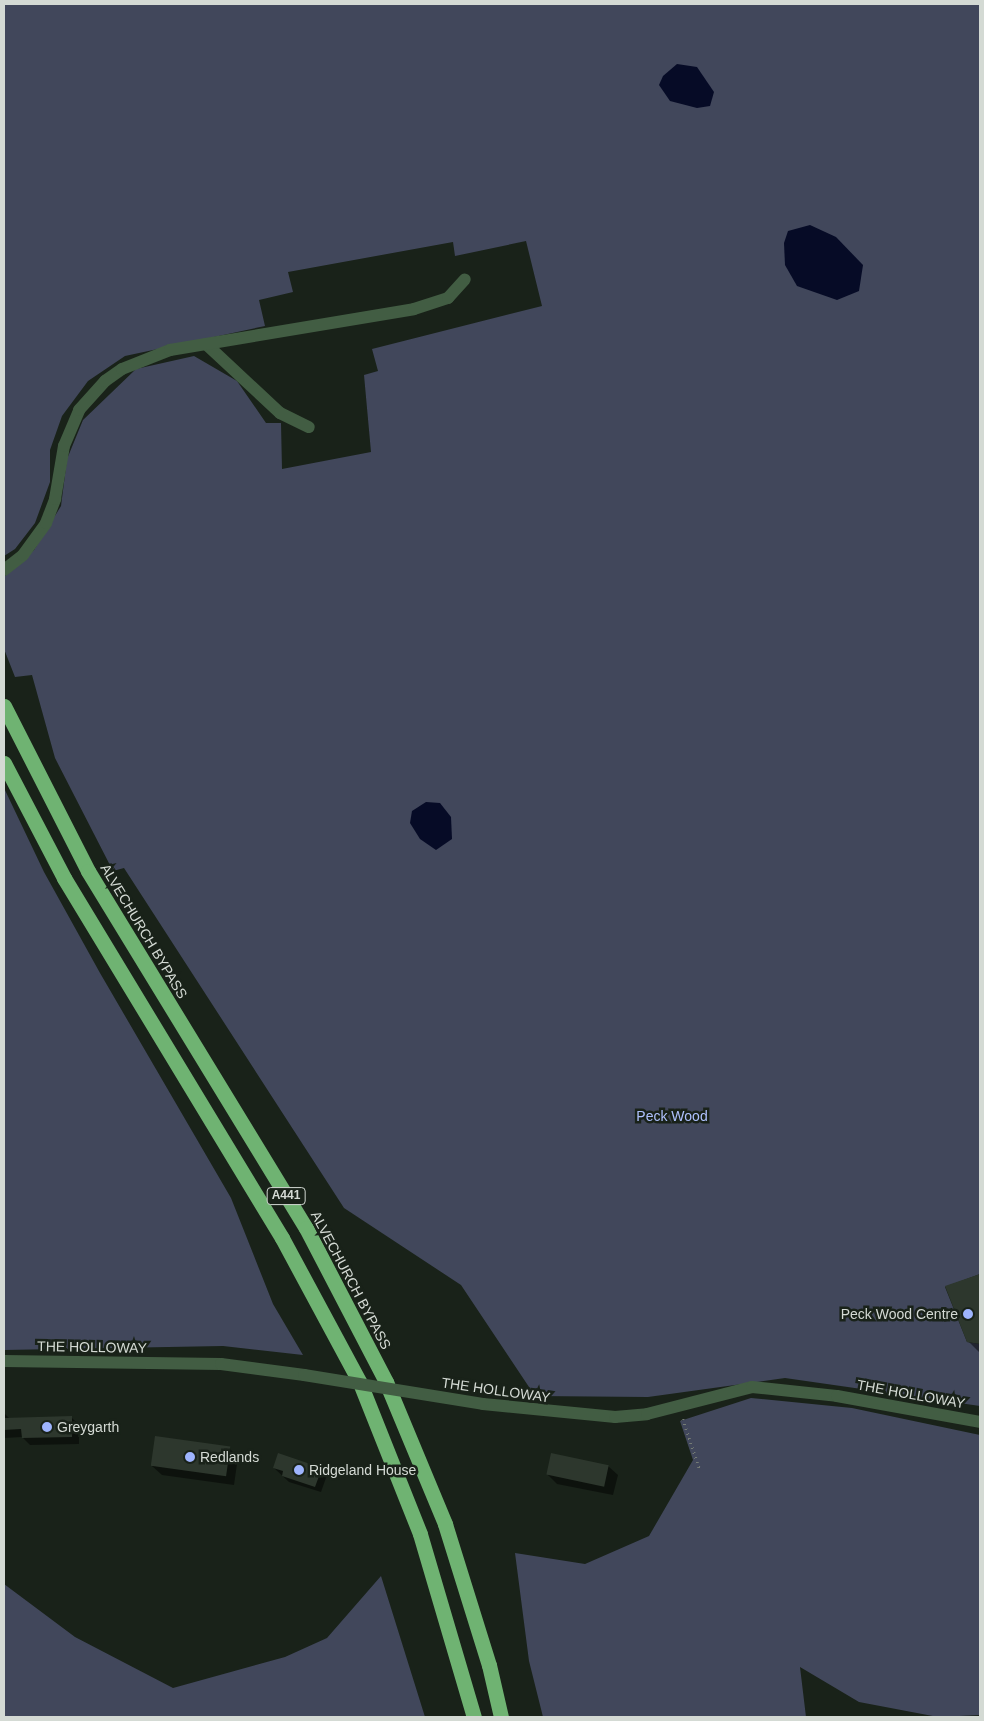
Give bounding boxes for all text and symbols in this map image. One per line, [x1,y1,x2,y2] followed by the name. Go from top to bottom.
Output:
[97,861,191,1001] street label: ALVECHURCH BYPASS
[636,1108,708,1124] park label: Peck Wood
[266,1186,306,1206] road number: A441
[307,1208,395,1352] street label: ALVECHURCH BYPASS
[841,1306,958,1322] place label: Peck Wood Centre
[962,1308,974,1320] marker: Peck Wood Centre
[37,1338,147,1356] street label: THE HOLLOWAY
[441,1374,551,1406] street label: THE HOLLOWAY
[856,1376,966,1412] street label: THE HOLLOWAY
[57,1419,119,1435] place label: Greygarth
[41,1421,53,1433] marker: Greygarth
[200,1449,259,1465] place label: Redlands
[184,1451,196,1463] marker: Redlands
[309,1462,416,1478] place label: Ridgeland House
[293,1464,305,1476] marker: Ridgeland House

